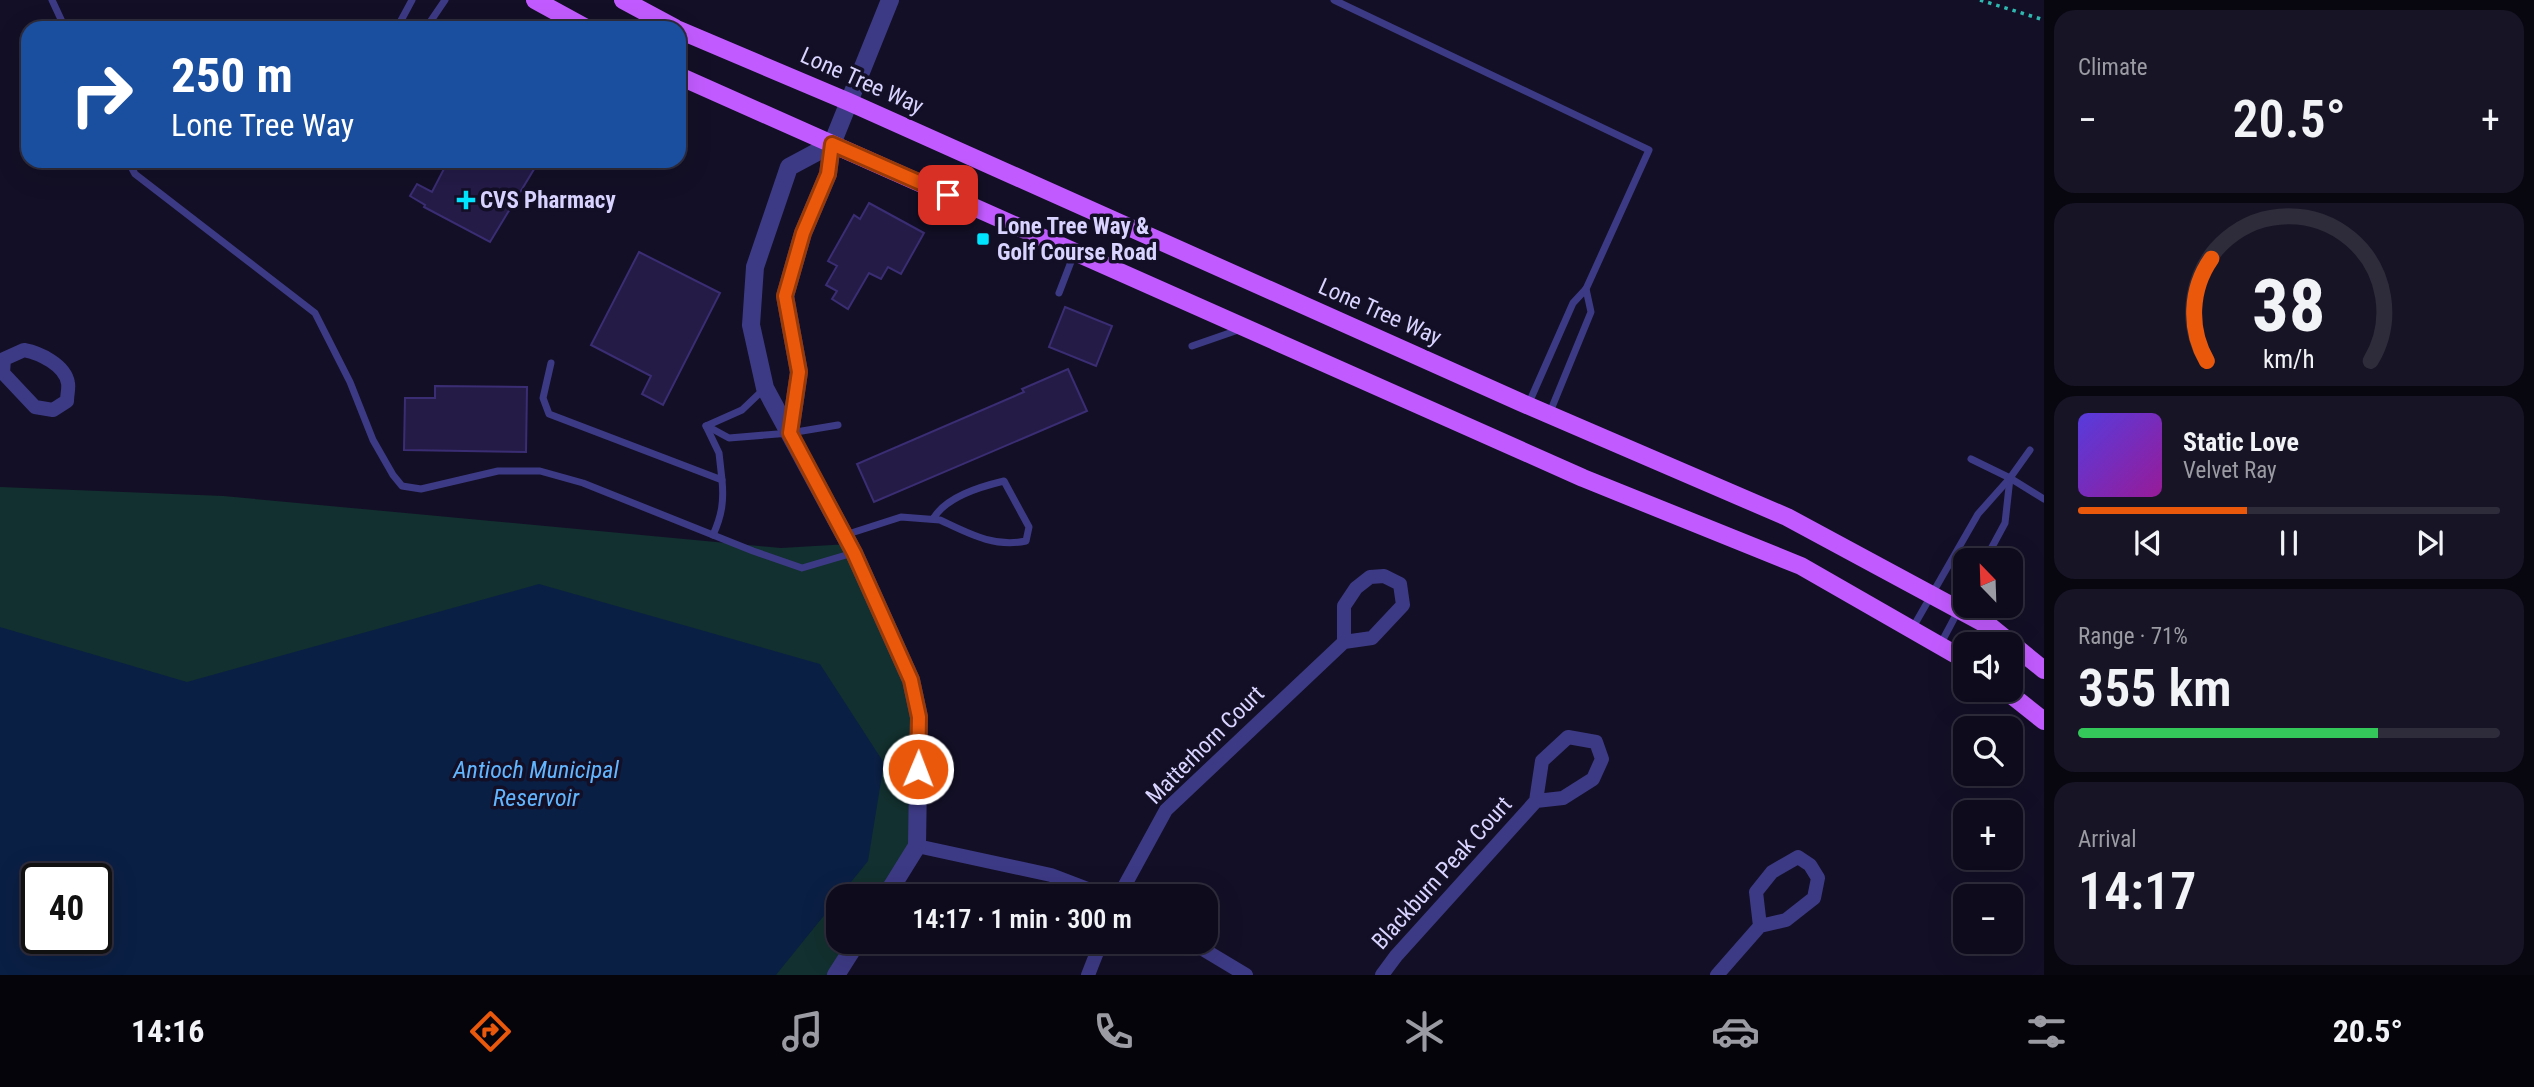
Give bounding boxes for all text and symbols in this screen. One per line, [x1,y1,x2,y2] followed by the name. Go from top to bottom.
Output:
[796,42,928,120] street label: Lone Tree Way
[171,47,293,104] text: 250 m
[56,49,147,140] icon: right
[2078,54,2148,81] text: Climate
[2232,89,2346,150] text: 20.5°
[2078,98,2097,142] text: −
[2481,98,2500,142] text: +
[171,106,354,144] text: Lone Tree Way
[918,165,978,225] pin
[929,176,967,214] icon: arrive
[480,187,616,214] place label: CVS Pharmacy
[458,192,474,208] marker: CVS Pharmacy
[997,213,1157,266] place label: Lone Tree Way & Golf Course Road
[975,231,991,247] marker: Lone Tree Way & Golf Course Road
[2252,263,2326,349] text: 38
[1314,273,1446,351] street label: Lone Tree Way
[2263,344,2315,373] text: km/h
[2183,427,2299,457] text: Static Love
[2183,457,2277,484] text: Velvet Ray
[2129,524,2167,562] icon: previous
[2270,524,2308,562] icon: pause
[2411,524,2449,562] icon: next
[1953,548,2023,618] north arrow
[1953,548,2023,954] map controls
[2078,623,2188,650] text: Range · 71%
[1953,632,2023,702] button: sound
[2078,658,2232,719] text: 355 km
[1140,680,1270,810] street label: Matterhorn Court
[1953,716,2023,786] button: search
[881,732,955,806] position arrow
[452,756,619,812] water label: Antioch Municipal Reservoir
[1366,791,1518,955] street label: Blackburn Peak Court
[1953,800,2023,870] button: +
[2078,826,2137,853] text: Arrival
[2078,861,2196,922] text: 14:17
[21,863,112,954] speed limit sign: 40
[1953,884,2023,954] button: −
[912,904,1132,934] text: 14:17 · 1 min · 300 m
[466,1007,515,1056] icon: directions
[778,1007,827,1056] icon: music
[1089,1007,1138,1056] icon: phone
[1400,1007,1449,1056] icon: climate
[1711,1007,1760,1056] icon: car
[2022,1007,2071,1056] icon: filters
[131,1012,204,1050] text: 14:16
[2333,1012,2403,1050] text: 20.5°

